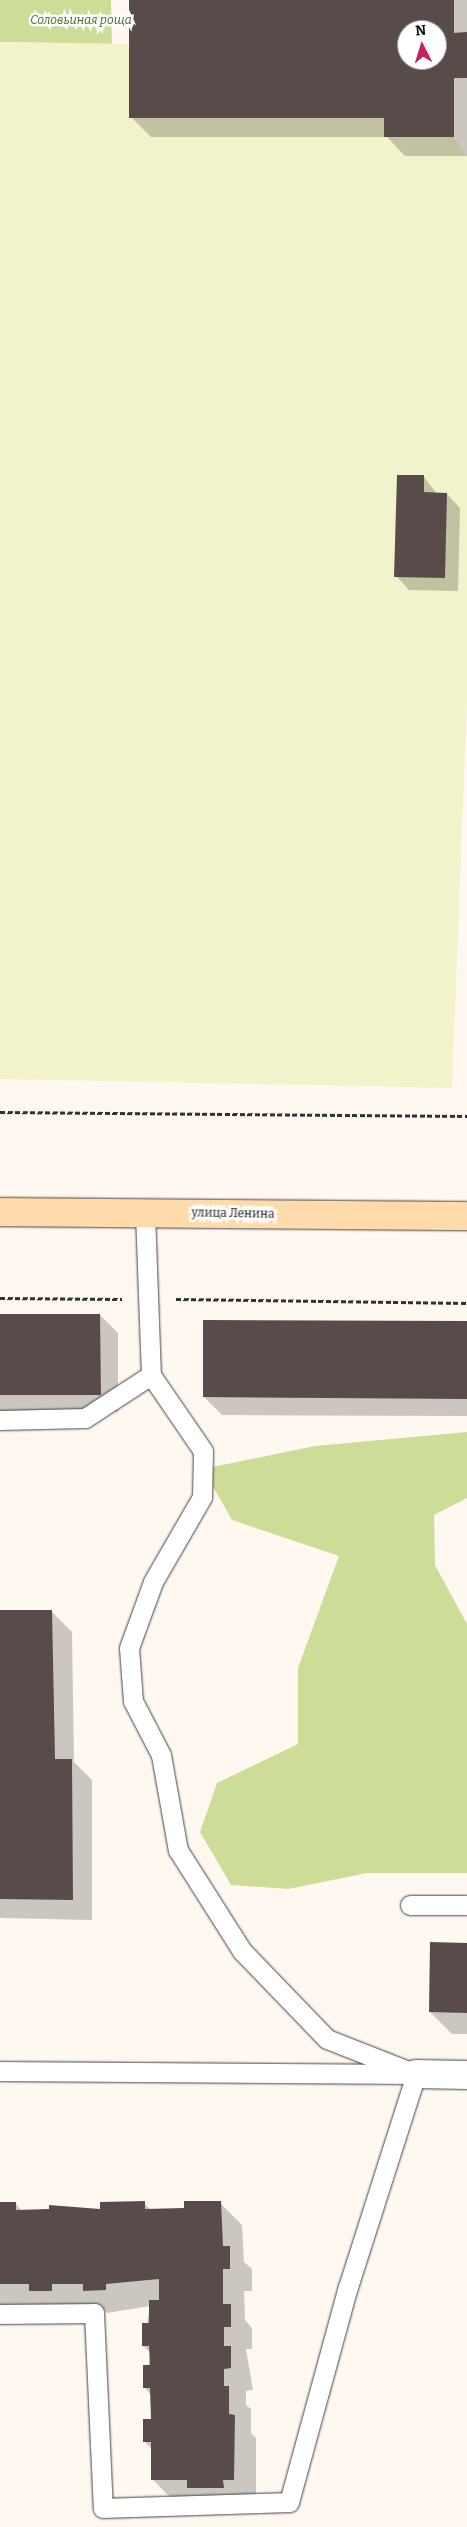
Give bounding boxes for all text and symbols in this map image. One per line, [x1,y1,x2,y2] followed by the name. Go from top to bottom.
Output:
[30,14,132,28] park label: Соловьиная роща
[397,20,447,70] north arrow
[415,22,427,39] text: N
[191,1206,275,1222] street label: улица Ленина

